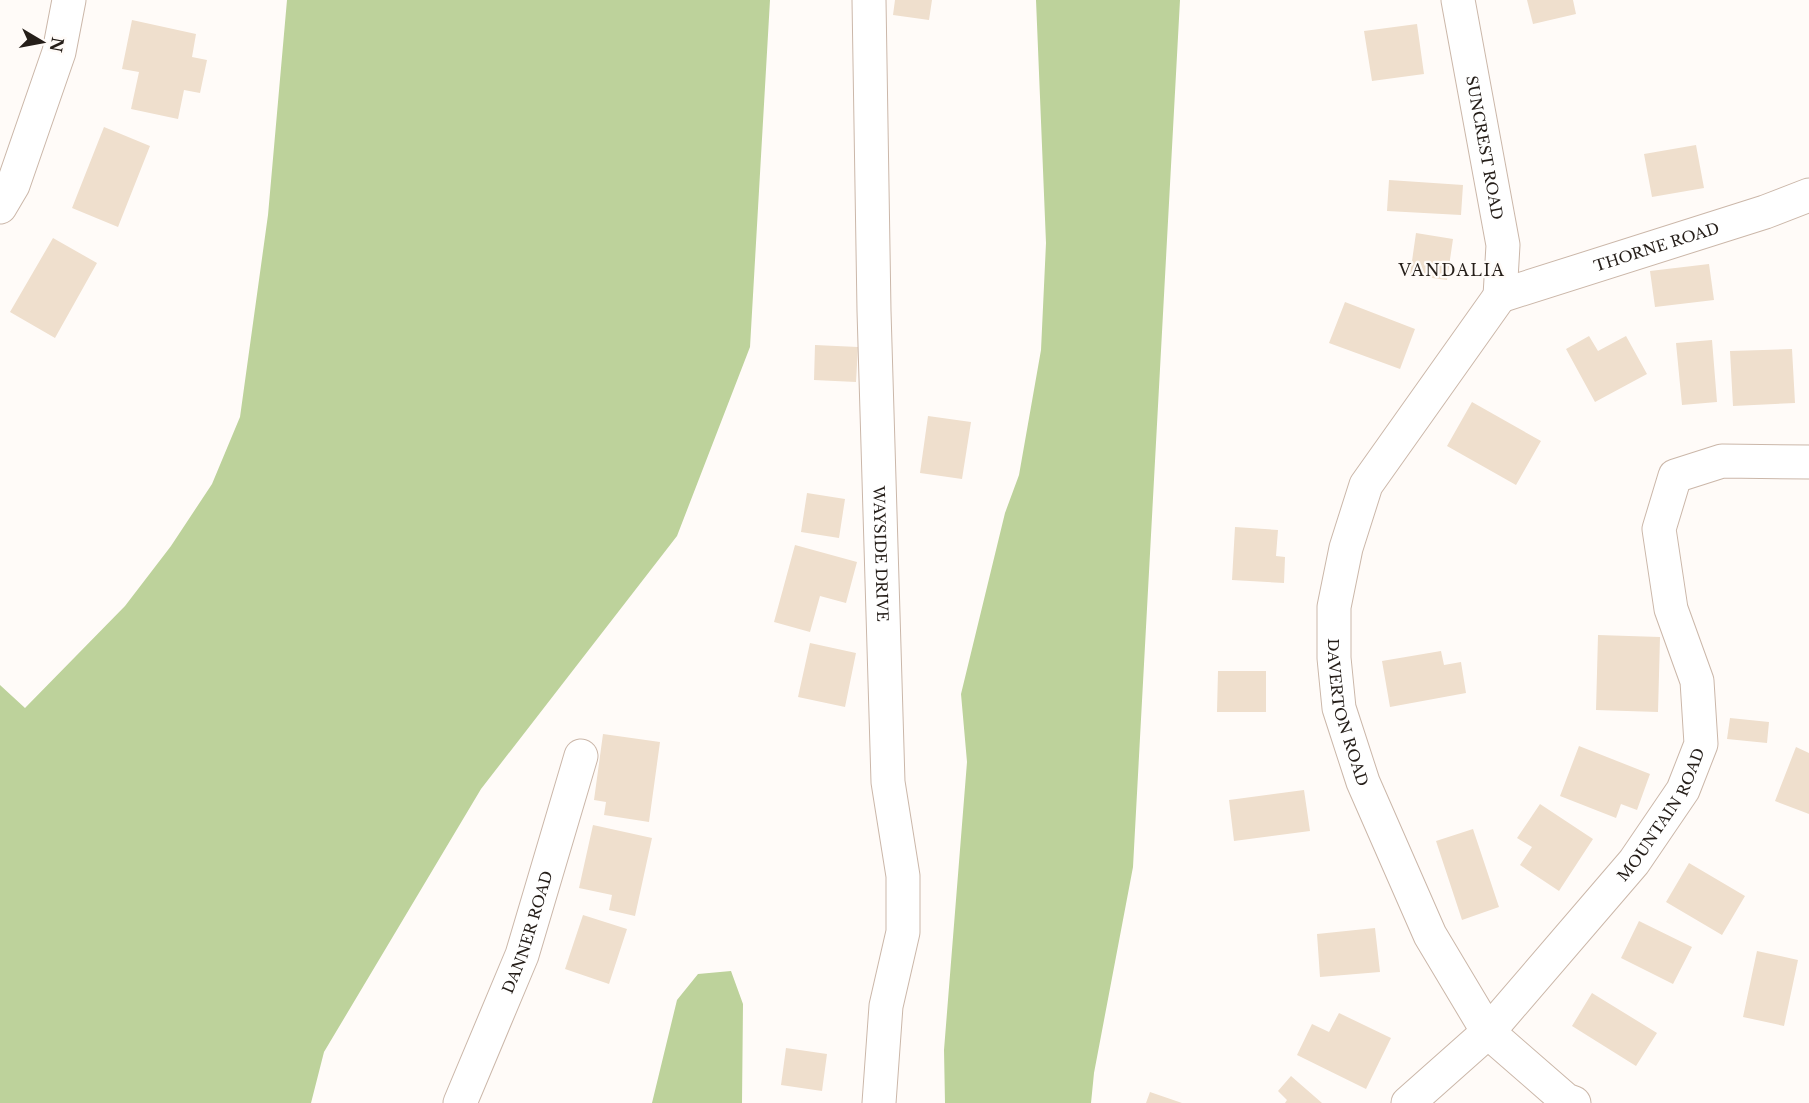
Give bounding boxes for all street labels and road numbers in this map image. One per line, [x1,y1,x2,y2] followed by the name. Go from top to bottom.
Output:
[1463,74,1508,221] street label: SUNCREST ROAD
[1591,218,1721,275] street label: THORNE ROAD
[870,485,893,622] street label: WAYSIDE DRIVE
[1325,638,1373,788] street label: DAVERTON ROAD
[1613,745,1708,885] street label: MOUNTAIN ROAD
[498,868,556,996] street label: DANNER ROAD

